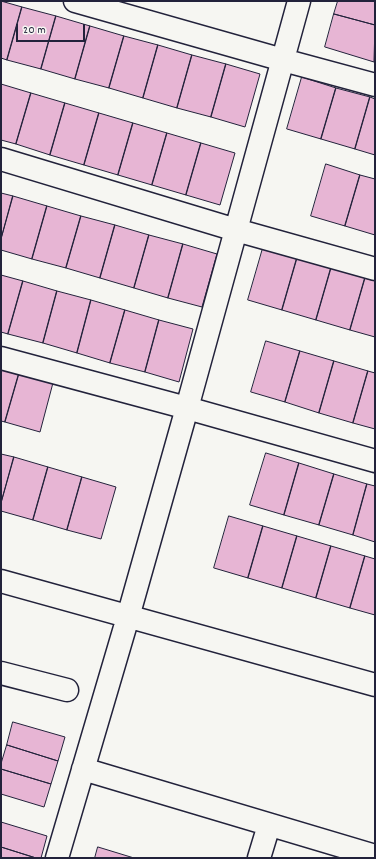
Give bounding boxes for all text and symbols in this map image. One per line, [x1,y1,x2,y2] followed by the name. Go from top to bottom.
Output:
[18,16,87,42] scale bar
[23,22,46,39] text: 20 m

